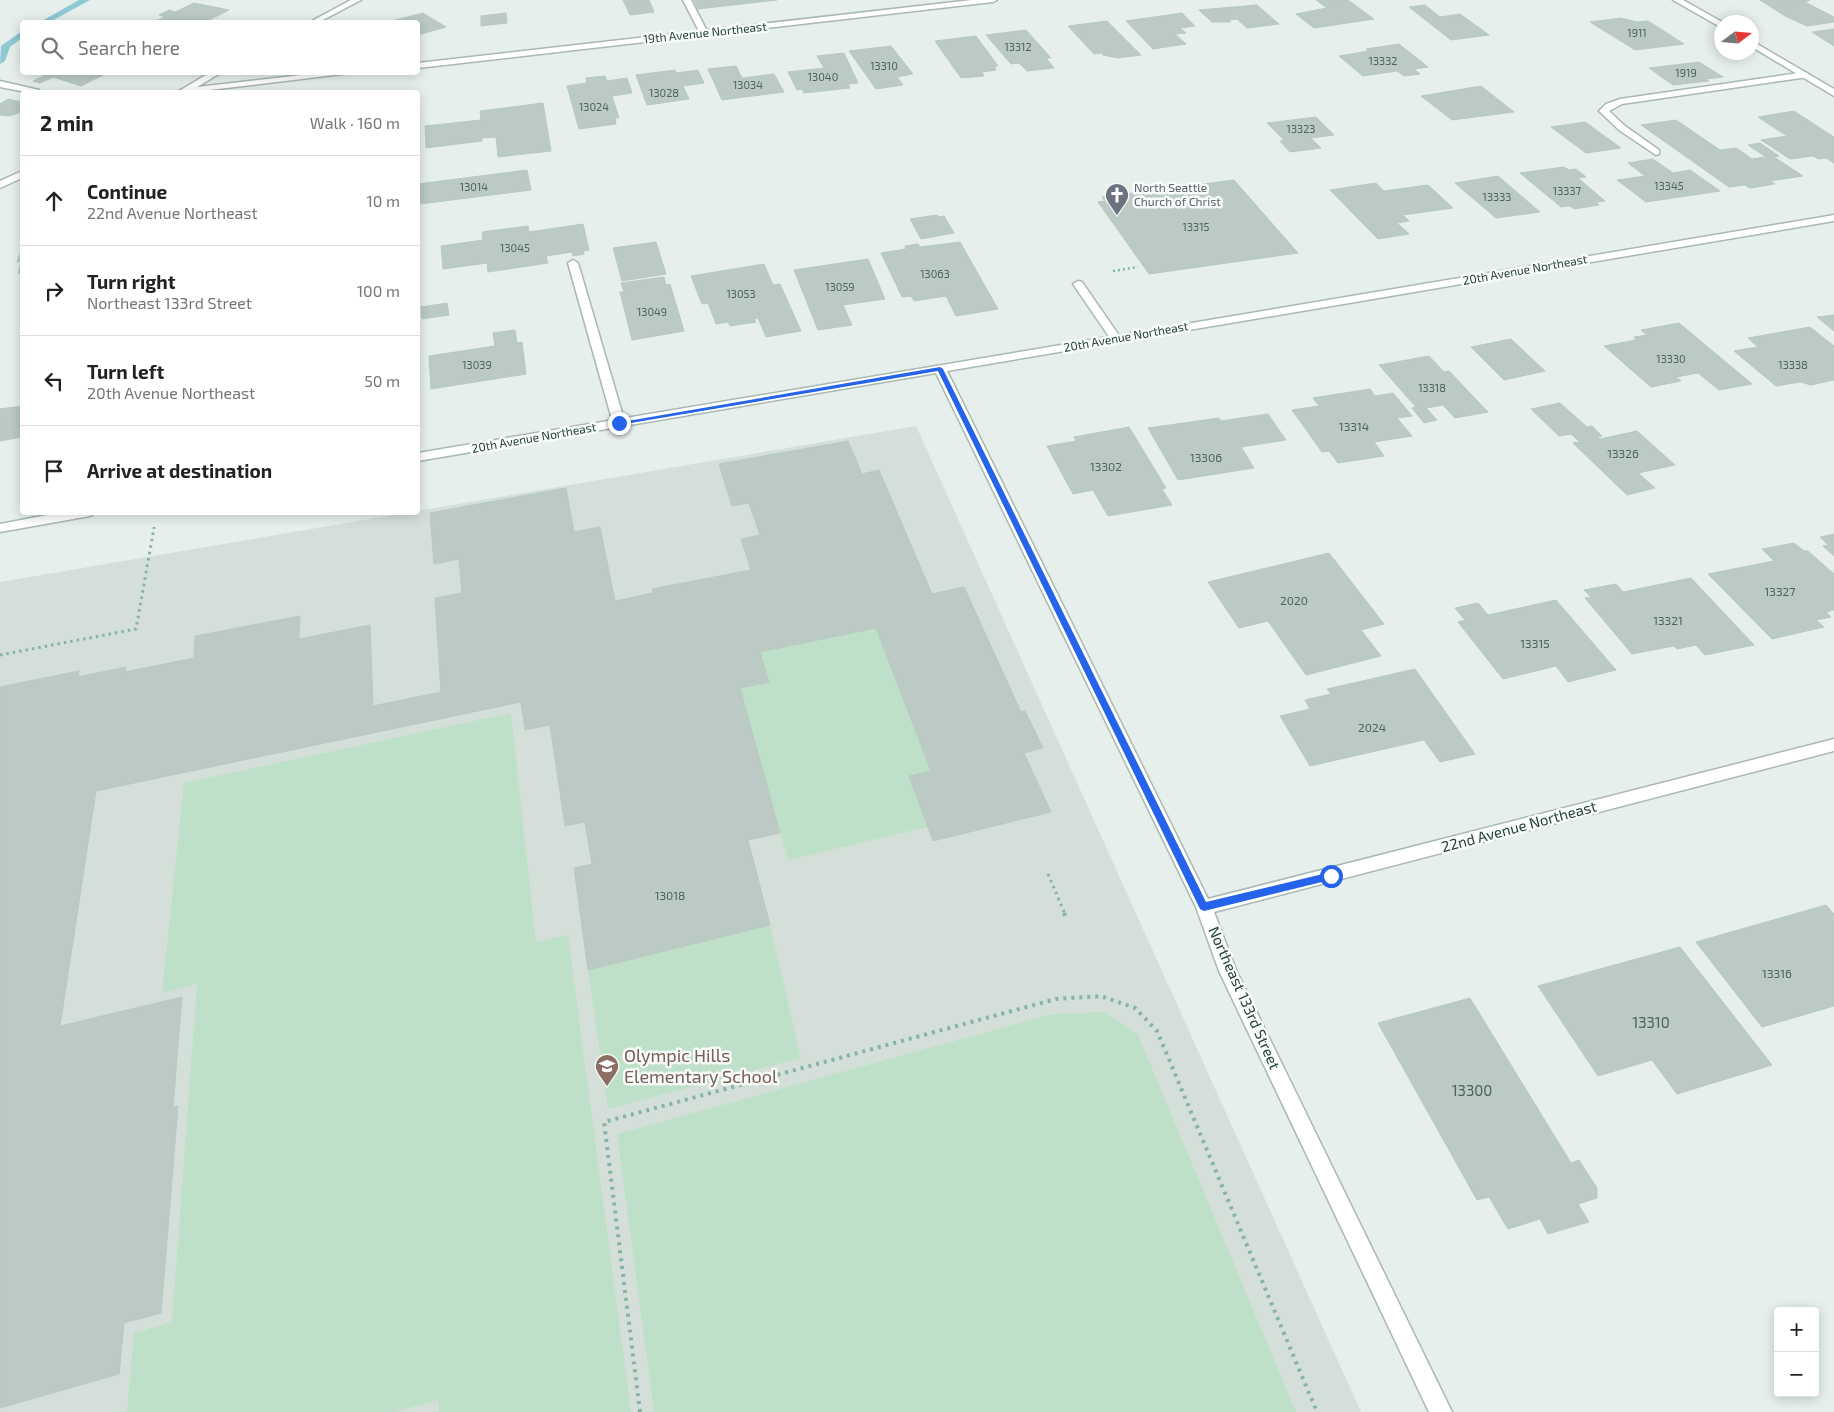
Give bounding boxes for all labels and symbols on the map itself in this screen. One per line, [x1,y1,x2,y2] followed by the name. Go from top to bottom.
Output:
[1714,15,1759,60] north arrow
[643,19,768,45] street label: 19th Avenue Northeast
[1627,26,1647,39] house number: 1911
[1004,40,1032,53] house number: 13312
[1369,54,1397,67] house number: 13332
[870,59,898,72] house number: 13310
[1675,66,1697,79] house number: 1919
[808,70,838,83] house number: 13040
[733,78,763,91] house number: 13034
[649,86,679,99] house number: 13028
[579,100,609,113] house number: 13024
[1287,122,1315,135] house number: 13323
[1654,179,1684,192] house number: 13345
[460,180,488,193] house number: 13014
[1134,180,1221,208] place label: North Seattle Church of Christ
[1104,182,1130,216] church icon: North Seattle Church of Christ
[1553,184,1582,197] house number: 13337
[1483,190,1511,203] house number: 13333
[1183,220,1210,233] house number: 13315
[500,241,530,254] house number: 13045
[1461,251,1589,287] street label: 20th Avenue Northeast
[920,267,950,280] house number: 13063
[825,280,855,293] house number: 13059
[726,287,756,300] house number: 13053
[637,305,667,318] house number: 13049
[1062,318,1190,354] street label: 20th Avenue Northeast
[1656,352,1686,365] house number: 13330
[462,358,492,371] house number: 13039
[1778,358,1808,371] house number: 13338
[1418,381,1446,394] house number: 13318
[608,412,631,435] route end
[470,419,598,455] street label: 20th Avenue Northeast
[1339,419,1369,433] house number: 13314
[1607,446,1639,460] house number: 13326
[1190,450,1222,464] house number: 13306
[1090,459,1122,473] house number: 13302
[1764,584,1796,598] house number: 13327
[1280,593,1308,607] house number: 2020
[1653,613,1683,627] house number: 13321
[1520,636,1550,650] house number: 13315
[1358,720,1386,734] house number: 2024
[1439,797,1599,855] street label: 22nd Avenue Northeast
[1320,865,1343,888] route start
[655,888,685,902] house number: 13018
[1205,923,1285,1072] street label: Northeast 133rd Street
[1762,966,1792,980] house number: 13316
[1632,1013,1670,1031] house number: 13310
[624,1044,778,1087] place label: Olympic Hills Elementary School
[594,1053,620,1087] school or university icon: Olympic Hills Elementary School
[1452,1081,1492,1099] house number: 13300

